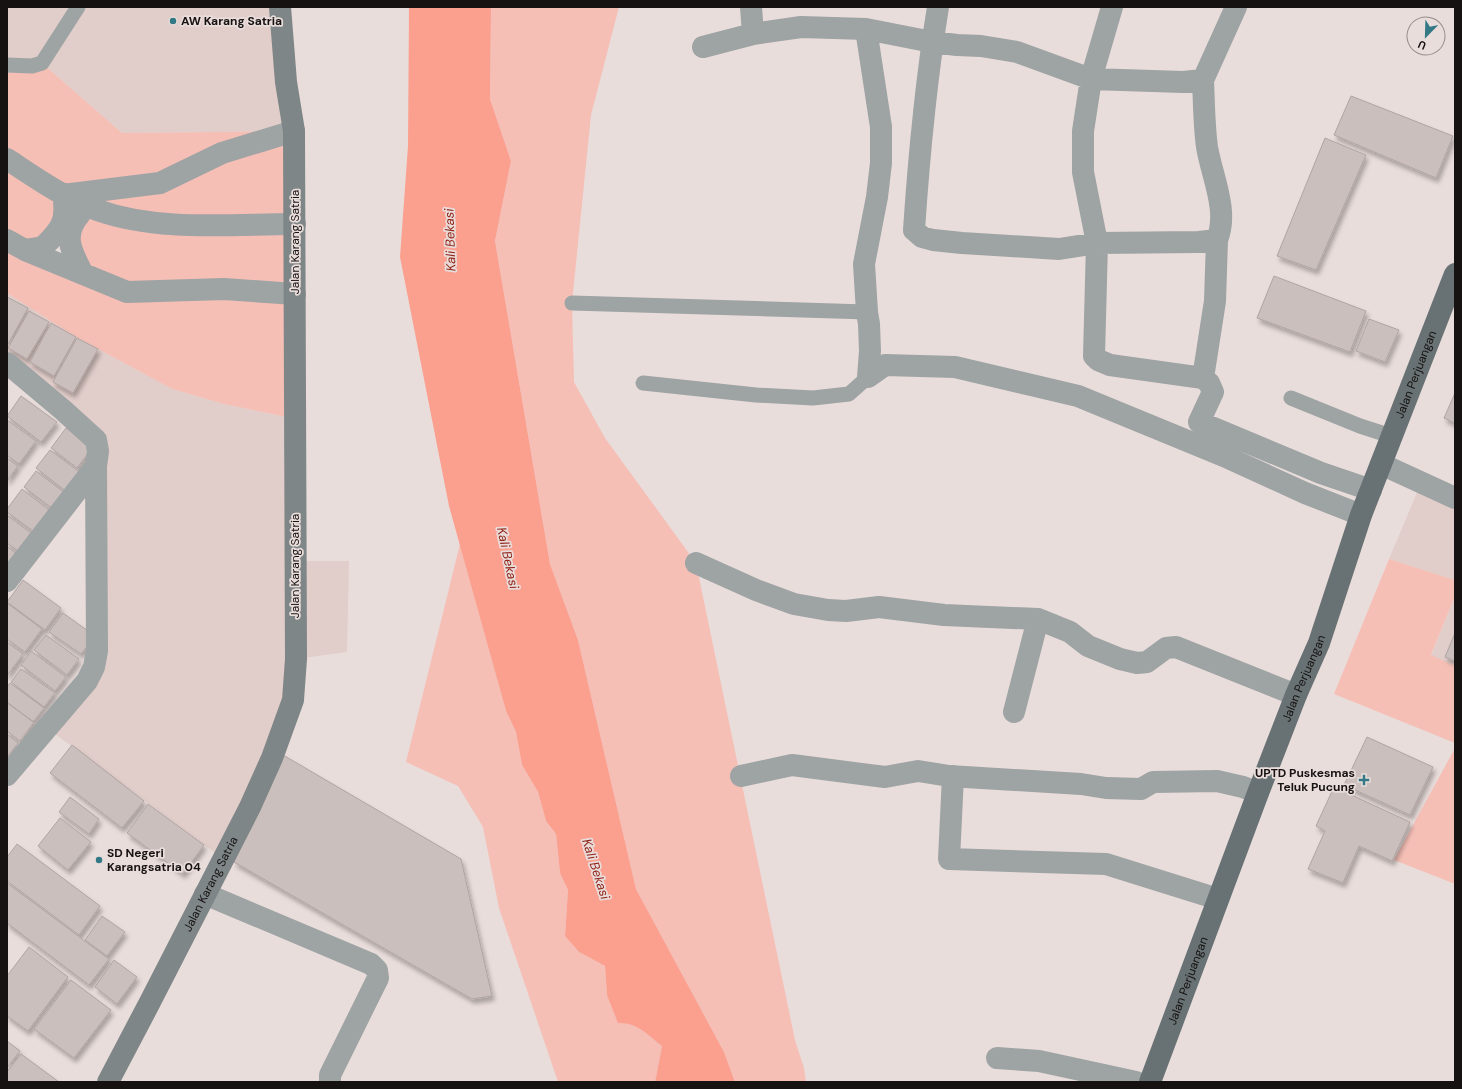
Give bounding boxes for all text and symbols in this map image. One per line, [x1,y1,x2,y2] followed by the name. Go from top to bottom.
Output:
[181,13,282,29] place label: AW Karang Satria
[168,16,178,26] marker: AW Karang Satria
[1406,16,1446,56] north arrow
[1416,37,1428,53] text: U
[287,190,303,294] street label: Jalan Karang Satria
[440,207,460,272] water label: Kali Bekasi
[1391,328,1440,421] street label: Jalan Perjuangan
[287,514,303,618] street label: Jalan Karang Satria
[493,526,523,591] water label: Kali Bekasi
[1278,633,1329,724] street label: Jalan Perjuangan
[1255,765,1355,795] place label: UPTD Puskesmas Teluk Pucung
[1358,774,1370,786] marker: UPTD Puskesmas Teluk Pucung
[179,834,242,934] street label: Jalan Karang Satria
[578,837,614,902] water label: Kali Bekasi
[107,845,201,875] place label: SD Negeri Karangsatria 04
[94,855,104,865] marker: SD Negeri Karangsatria 04
[1164,934,1212,1027] street label: Jalan Perjuangan

